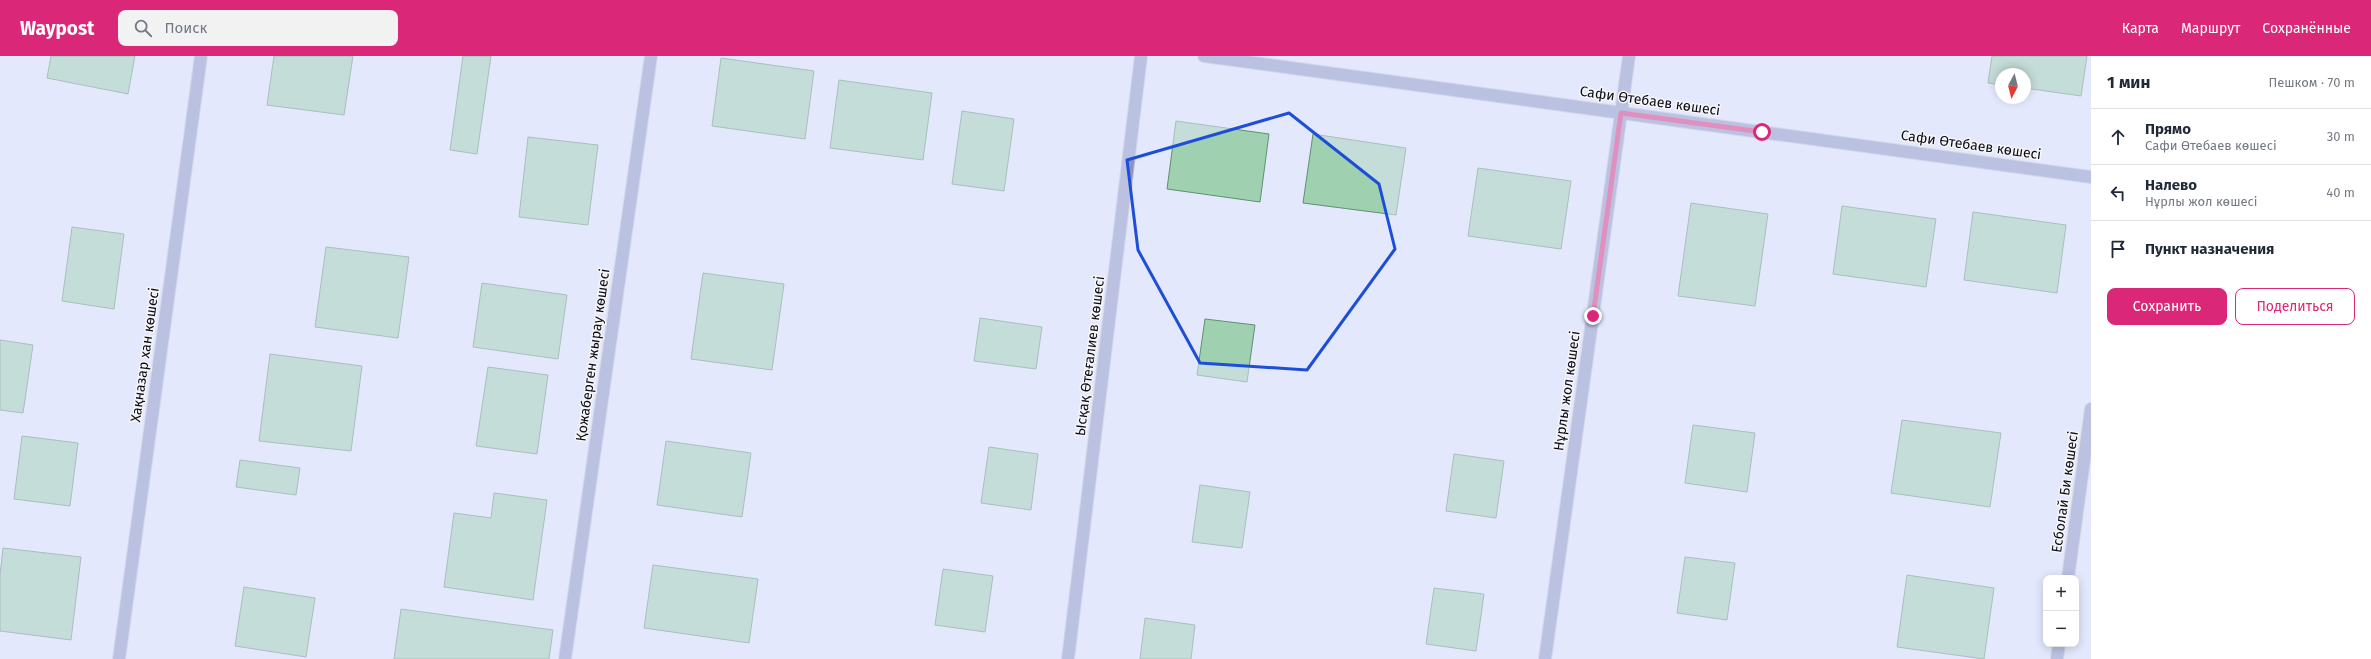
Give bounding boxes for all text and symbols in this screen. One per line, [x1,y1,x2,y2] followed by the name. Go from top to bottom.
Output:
[118,10,398,46] search box
[20,17,94,40] text: Waypost
[132,17,154,39] icon: search
[164,19,207,37] text: Поиск
[2122,20,2159,37] text: Карта
[2181,20,2240,37] text: Маршрут
[2262,20,2351,37] text: Сохранённые
[1995,68,2031,104] north arrow
[2107,72,2150,93] text: 1 мин
[2268,75,2355,90] text: Пешком · 70 m
[1579,83,1721,119] street label: Сафи Өтебаев көшесі
[2145,120,2191,138] text: Прямо
[1753,123,1771,141] route start
[2107,126,2129,148] icon: ahead
[1900,127,2042,163] street label: Сафи Өтебаев көшесі
[2327,129,2355,144] text: 30 m
[2145,138,2277,153] text: Сафи Өтебаев көшесі
[2145,176,2197,194] text: Налево
[2107,182,2129,204] icon: left
[2326,185,2355,200] text: 40 m
[2145,194,2257,209] text: Нұрлы жол көшесі
[2107,238,2129,260] icon: arrive
[2145,240,2274,258] text: Пункт назначения
[572,267,614,443] street label: Қожаберген жырау көшесі
[1072,275,1108,437] street label: Ысқақ Өтеғалиев көшесі
[127,287,163,423] street label: Хақназар хан көшесі
[2107,288,2227,325] button: Сохранить
[2235,288,2355,325] button: Поделиться
[1584,307,1602,325] route end
[1550,330,1584,452] street label: Нұрлы жол көшесі
[2048,430,2082,554] street label: Есболай Би көшесі
[2043,575,2079,647] map controls
[2043,575,2079,611] button: +
[2043,611,2079,647] button: −

